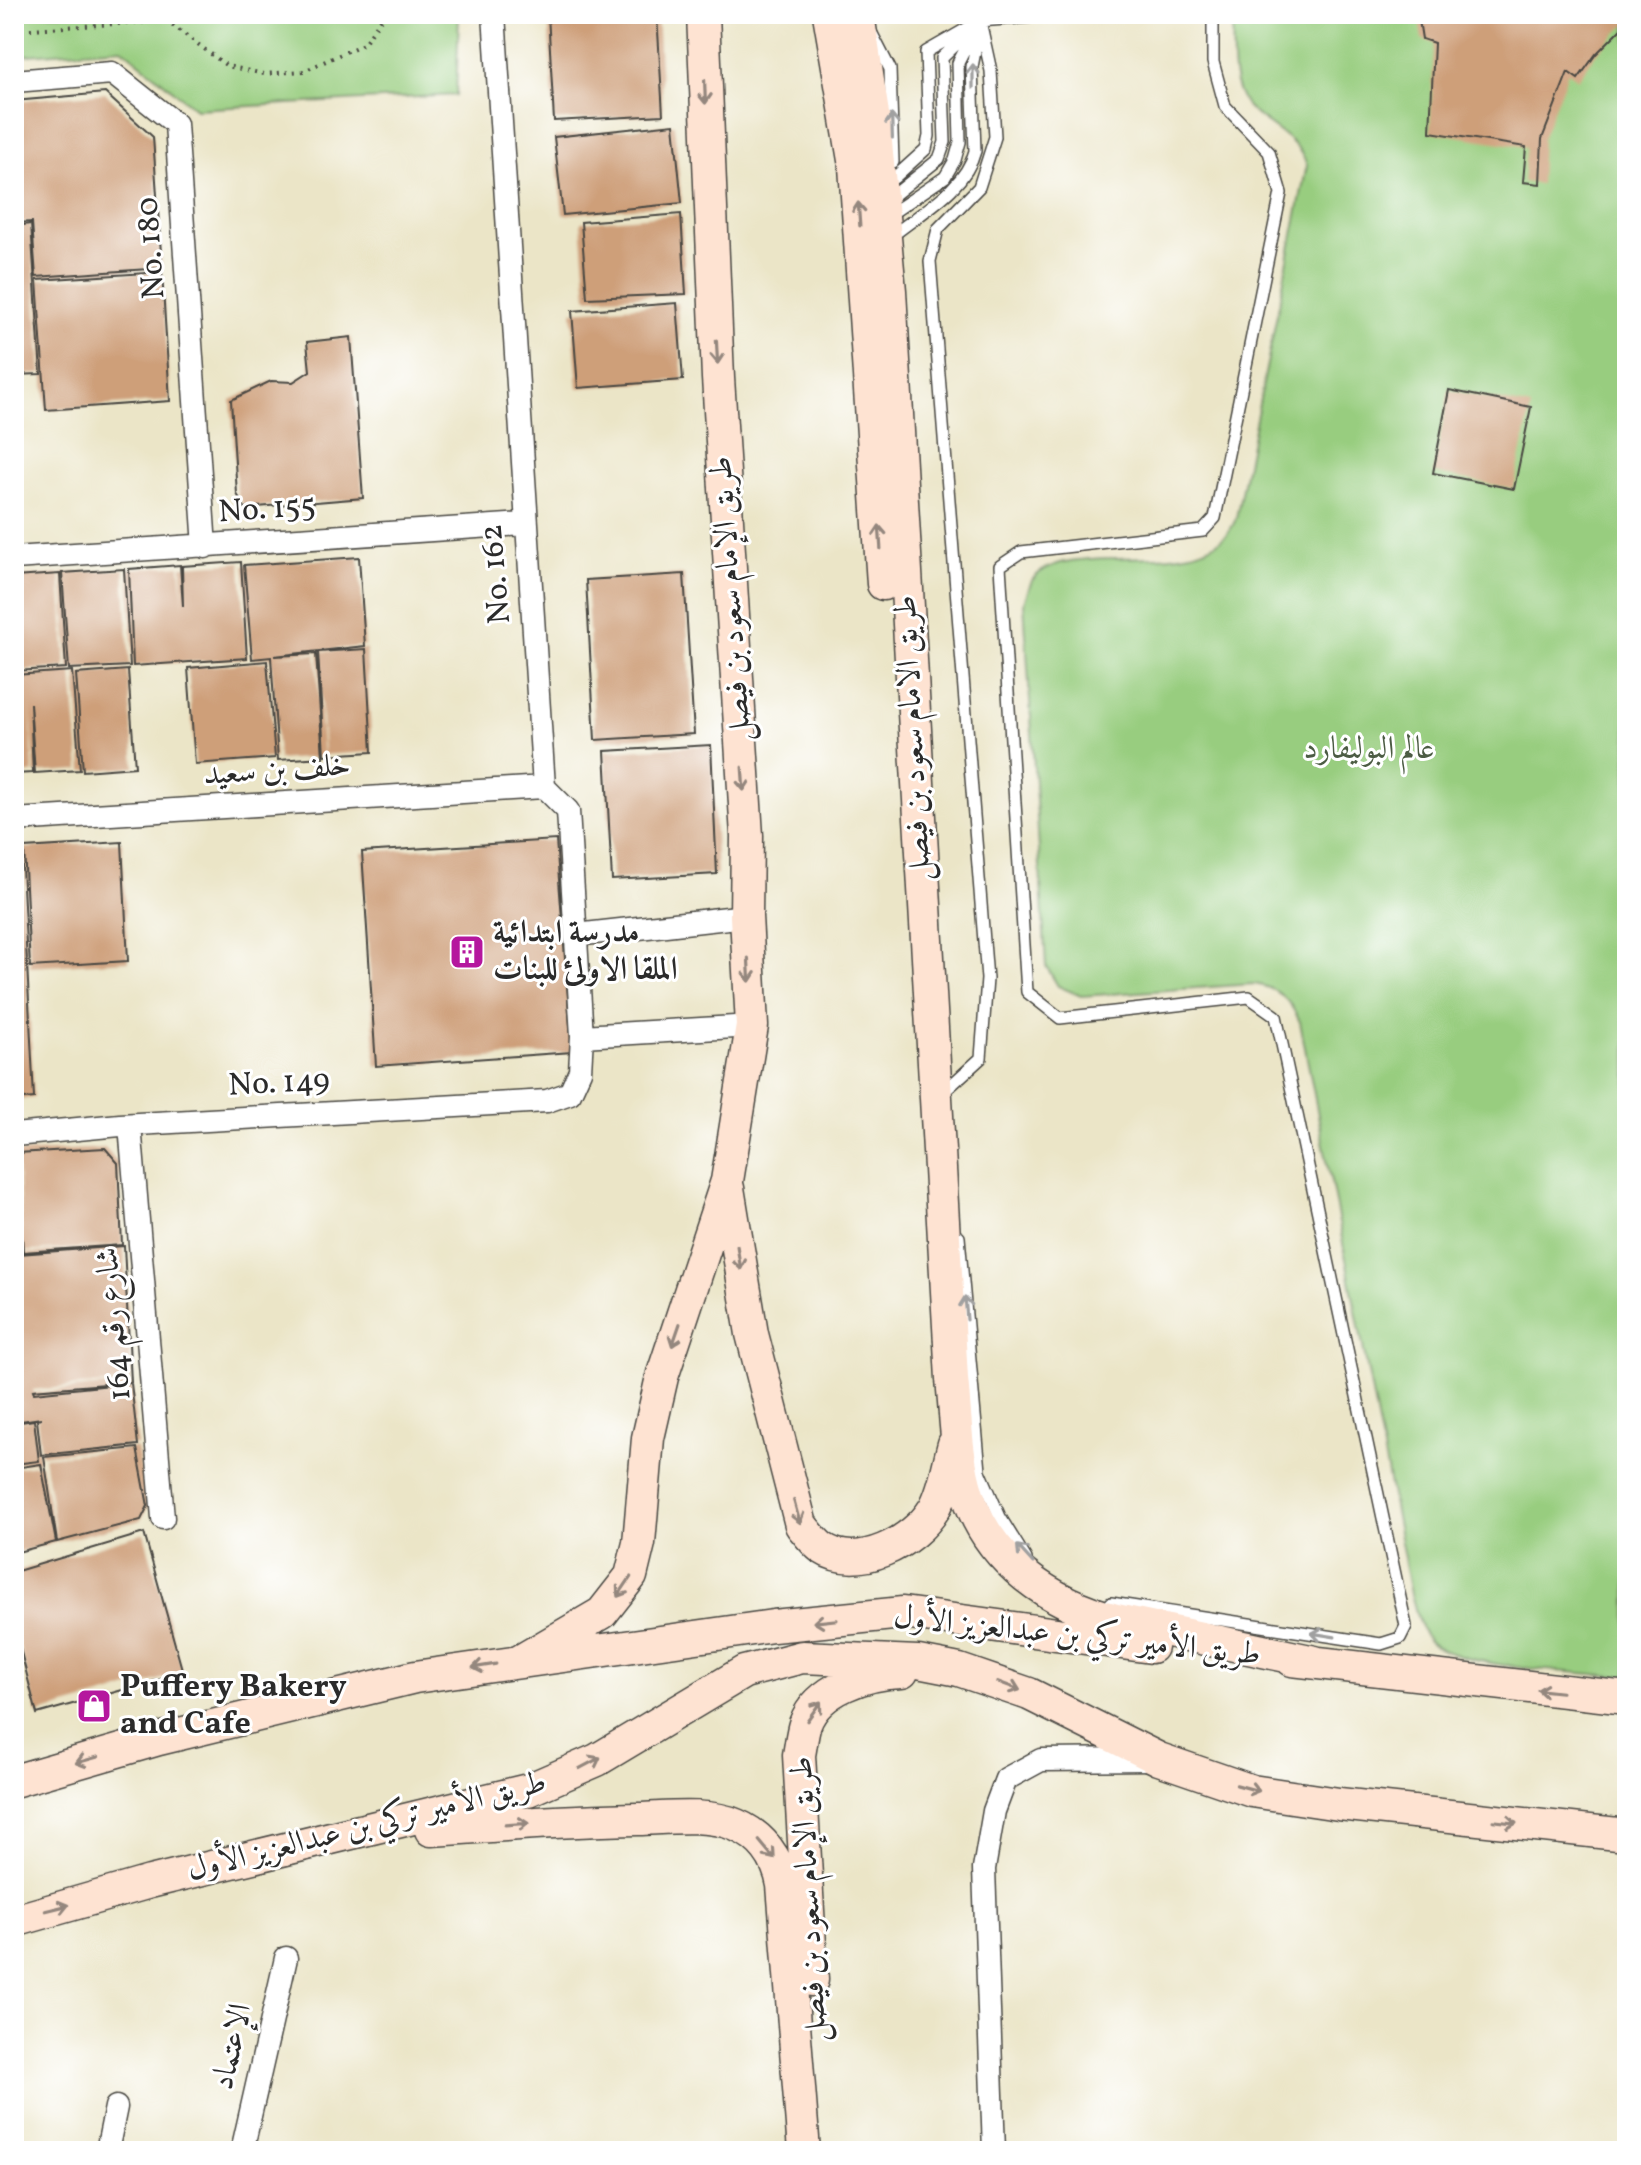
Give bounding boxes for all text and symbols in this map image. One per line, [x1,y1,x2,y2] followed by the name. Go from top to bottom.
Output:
[965,63,981,90] one-way arrow
[698,78,713,105] one-way arrow
[884,113,899,140] one-way arrow
[126,195,178,301] street label: No. 180
[851,201,866,228] one-way arrow
[710,338,725,365] one-way arrow
[700,455,767,743] street label: طريق الإمام سعود بن فيصل
[217,485,317,535] street label: No. 155
[471,522,523,626] street label: No. 162
[872,524,887,551] one-way arrow
[885,594,946,882] street label: طريق الامام سعود بن فيصل
[1303,728,1435,775] park label: عالم البوليفارد
[202,744,352,798] street label: خلف بن سعيد
[736,765,751,792] one-way arrow
[493,912,678,993] place label: مدرسة ابتدائية الملقا الاولئ للبنات
[448,933,486,971] building icon: مدرسة ابتدائية الملقا الاولئ للبنات
[742,956,757,983] one-way arrow
[227,1059,331,1109] street label: No. 149
[86,1245,149,1403] street label: شارع رقم 164
[732,1245,747,1271] one-way arrow
[958,1295,973,1322] one-way arrow
[667,1322,682,1347] one-way arrow
[790,1498,805,1524] one-way arrow
[1017,1545,1035,1565] one-way arrow
[615,1576,632,1598] one-way arrow
[891,1593,1263,1679] street label: طريق الأمير تركي بن عبدالعزيز الأول
[812,1613,839,1628] one-way arrow
[1311,1627,1336,1642] one-way arrow
[472,1660,497,1675] one-way arrow
[120,1666,347,1747] place label: Puffery Bakery and Cafe
[996,1680,1021,1695] one-way arrow
[1536,1683,1563,1698] one-way arrow
[75,1687,113,1725] shop icon: Puffery Bakery and Cafe
[805,1701,822,1722] one-way arrow
[74,1753,100,1768] one-way arrow
[578,1754,602,1770] one-way arrow
[781,1755,842,2043] street label: طريق الإمام سعود بن فيصل
[182,1758,552,1894] street label: طريق الأمير تركي بن عبدالعزيز الأول
[1234,1782,1260,1797] one-way arrow
[1491,1815,1518,1830] one-way arrow
[503,1816,530,1831] one-way arrow
[758,1839,776,1859] one-way arrow
[43,1899,69,1914] one-way arrow
[202,2000,264,2094] street label: الإعتماد

